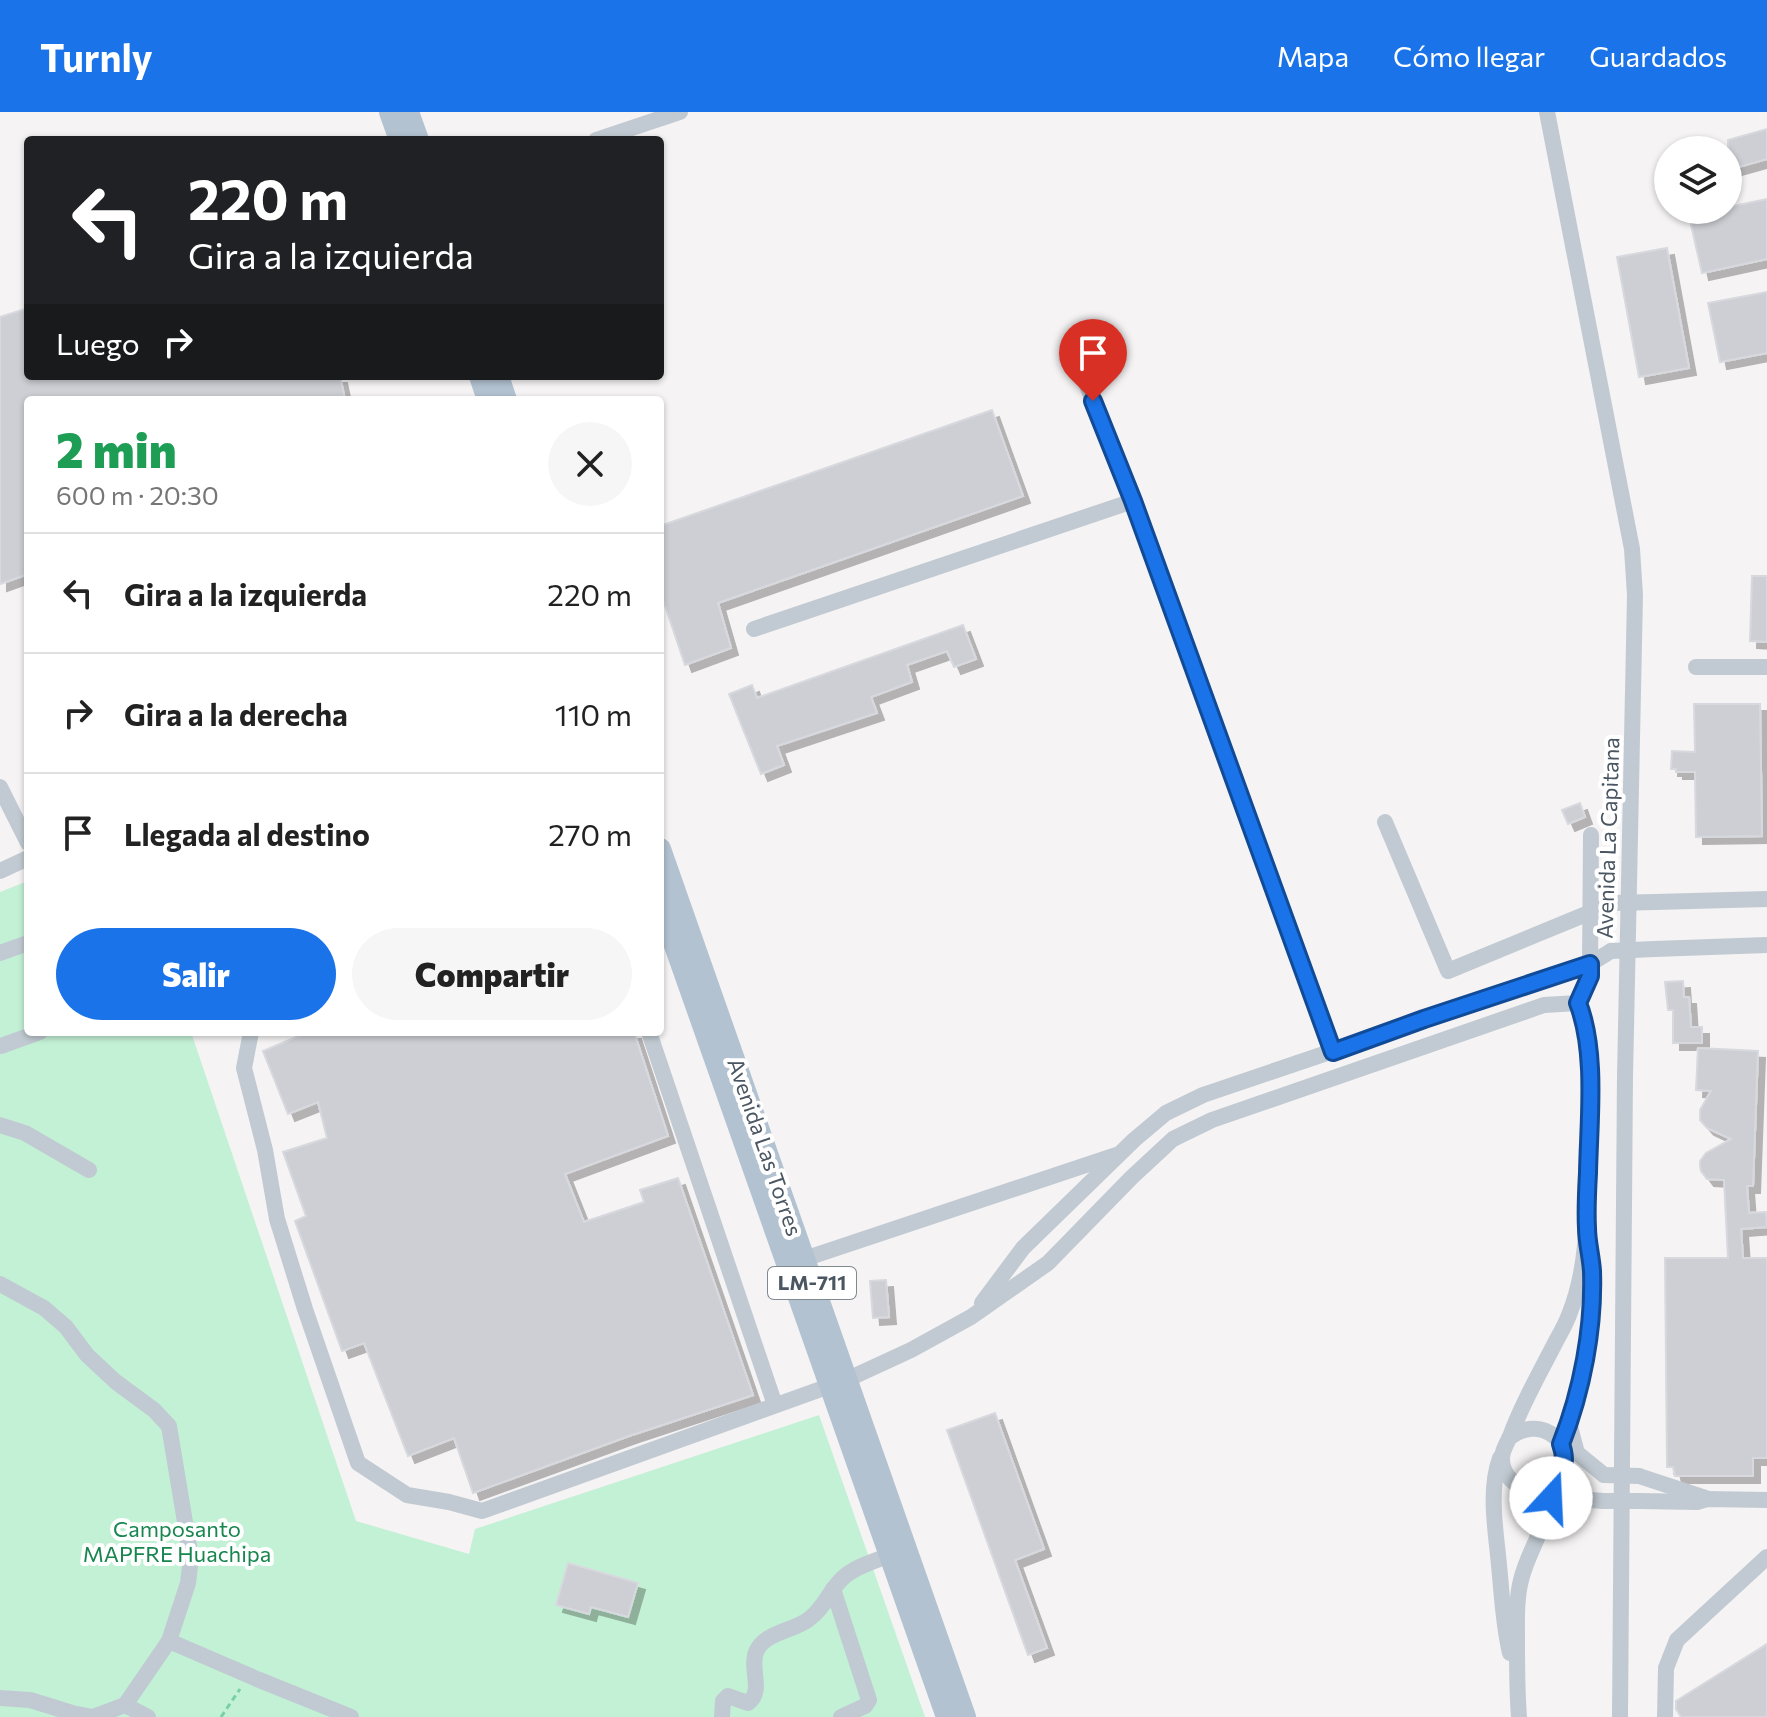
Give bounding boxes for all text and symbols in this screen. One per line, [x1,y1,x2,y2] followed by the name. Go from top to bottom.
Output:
[40,33,153,80] text: Turnly
[1277,39,1349,73] text: Mapa
[1393,39,1545,73] text: Cómo llegar
[1589,39,1727,73] text: Guardados
[1654,136,1742,224] map controls
[1654,136,1742,224] button: layers
[188,163,348,232] text: 220 m
[56,168,160,272] icon: left
[188,232,474,276] text: Gira a la izquierda
[1059,319,1127,401] pin
[156,320,200,364] icon: right
[56,324,140,361] text: Luego
[1071,331,1115,375] icon: arrive
[56,419,177,478] text: 2 min
[548,422,632,506] button: close
[56,479,219,510] text: 600 m · 20:30
[56,571,100,615] icon: left
[124,575,367,612] text: Gira a la izquierda
[547,575,632,612] text: 220 m
[56,691,100,735] icon: right
[124,695,348,732] text: Gira a la derecha
[555,695,632,732] text: 110 m
[1590,737,1625,939] street label: Avenida La Capitana
[56,811,100,855] icon: arrive
[124,815,370,852] text: Llegada al destino
[548,815,632,852] text: 270 m
[56,928,336,1020] button: Salir
[352,928,632,1020] button: Compartir
[722,1054,809,1239] street label: Avenida Las Torres
[768,1267,856,1299] road number: LM-711
[1509,1456,1593,1540] position arrow
[83,1515,271,1567] park label: Camposanto MAPFRE Huachipa

